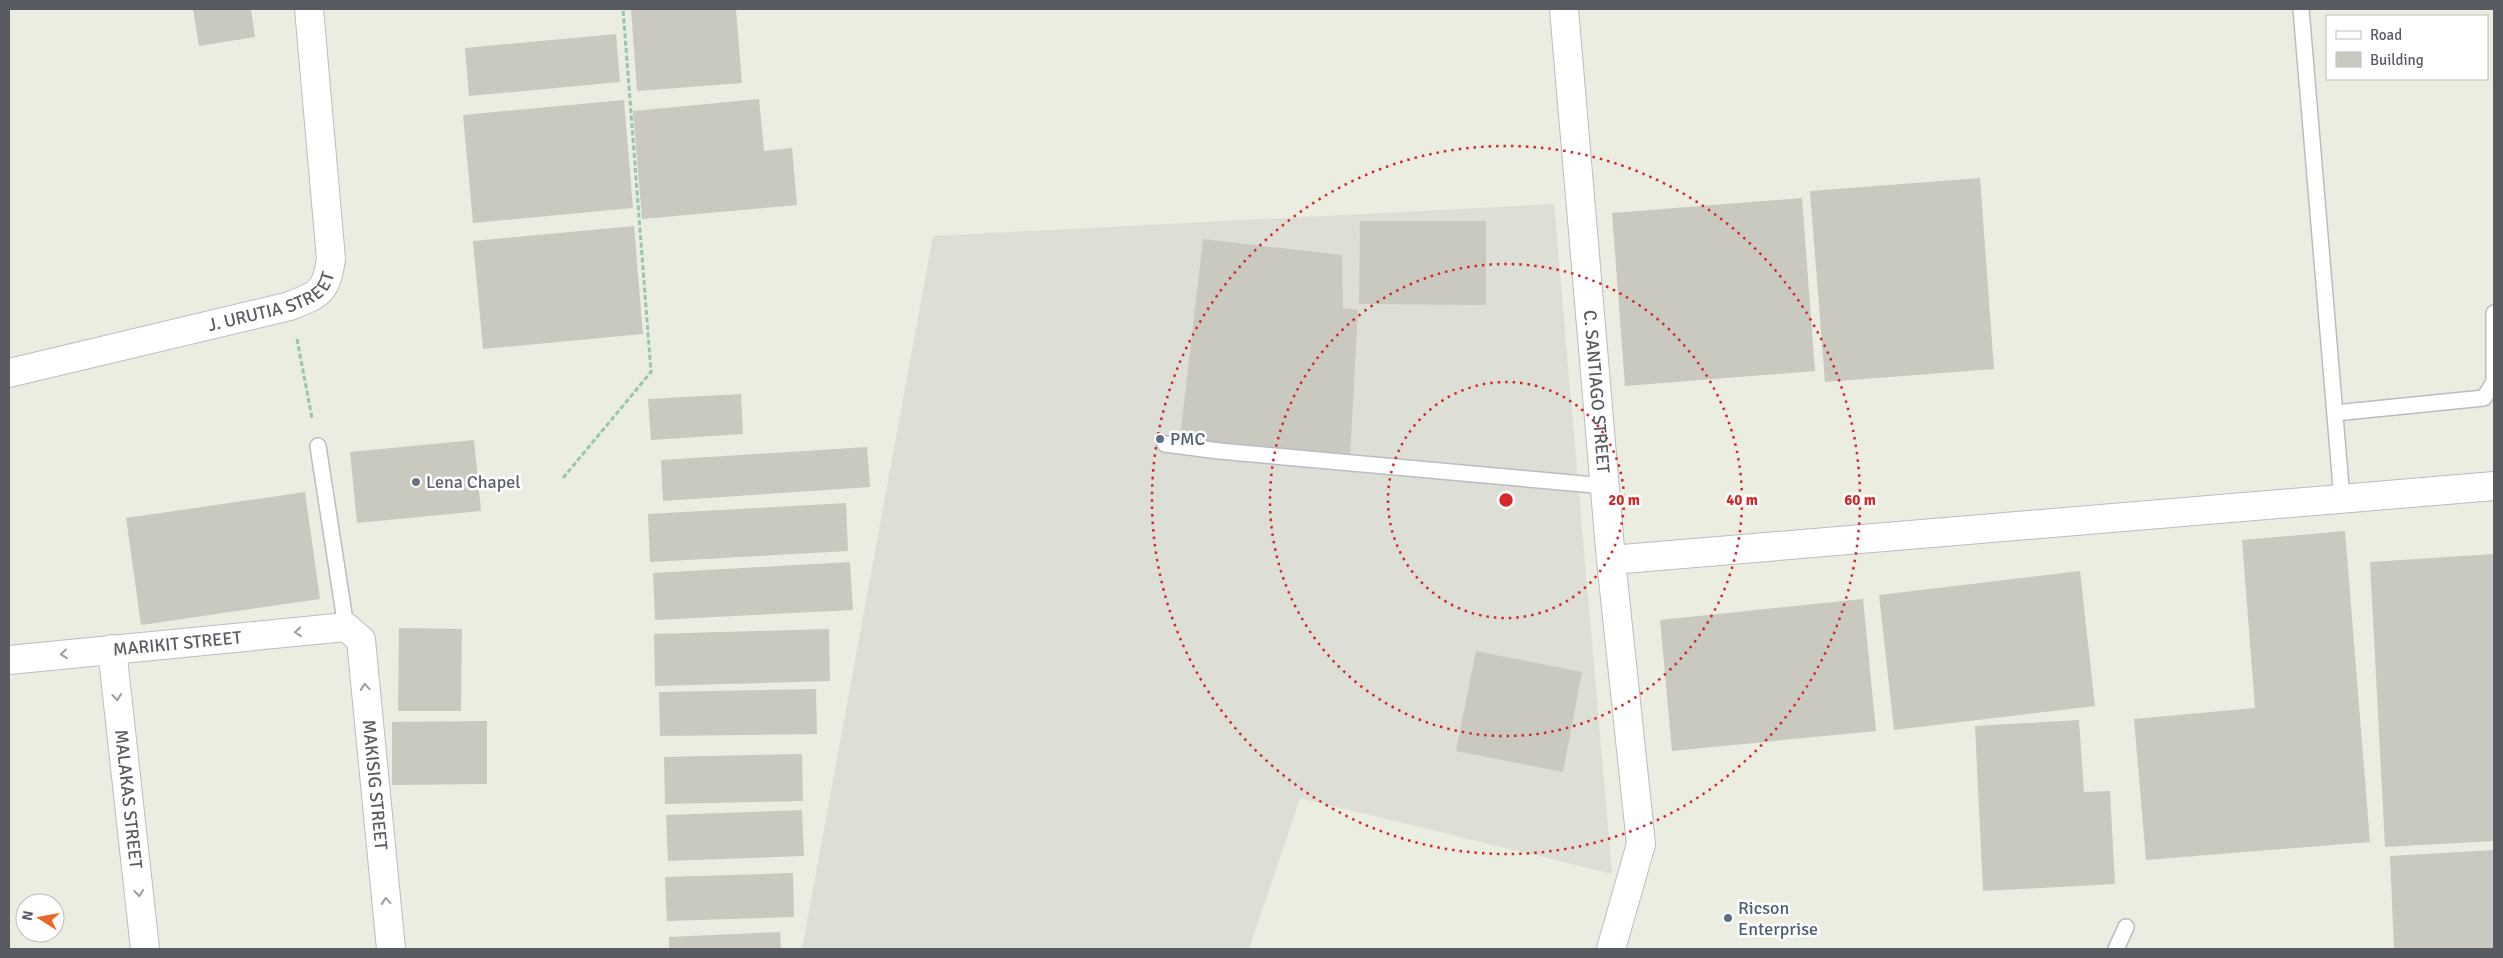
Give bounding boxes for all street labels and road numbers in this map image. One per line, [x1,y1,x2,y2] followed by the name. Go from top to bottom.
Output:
[206,269,339,336] street label: J. URUTIA STREET
[1579,309,1615,474] street label: C. SANTIAGO STREET
[112,626,243,661] street label: MARIKIT STREET
[358,719,392,851] street label: MAKISIG STREET
[110,728,147,870] street label: MALAKAS STREET

